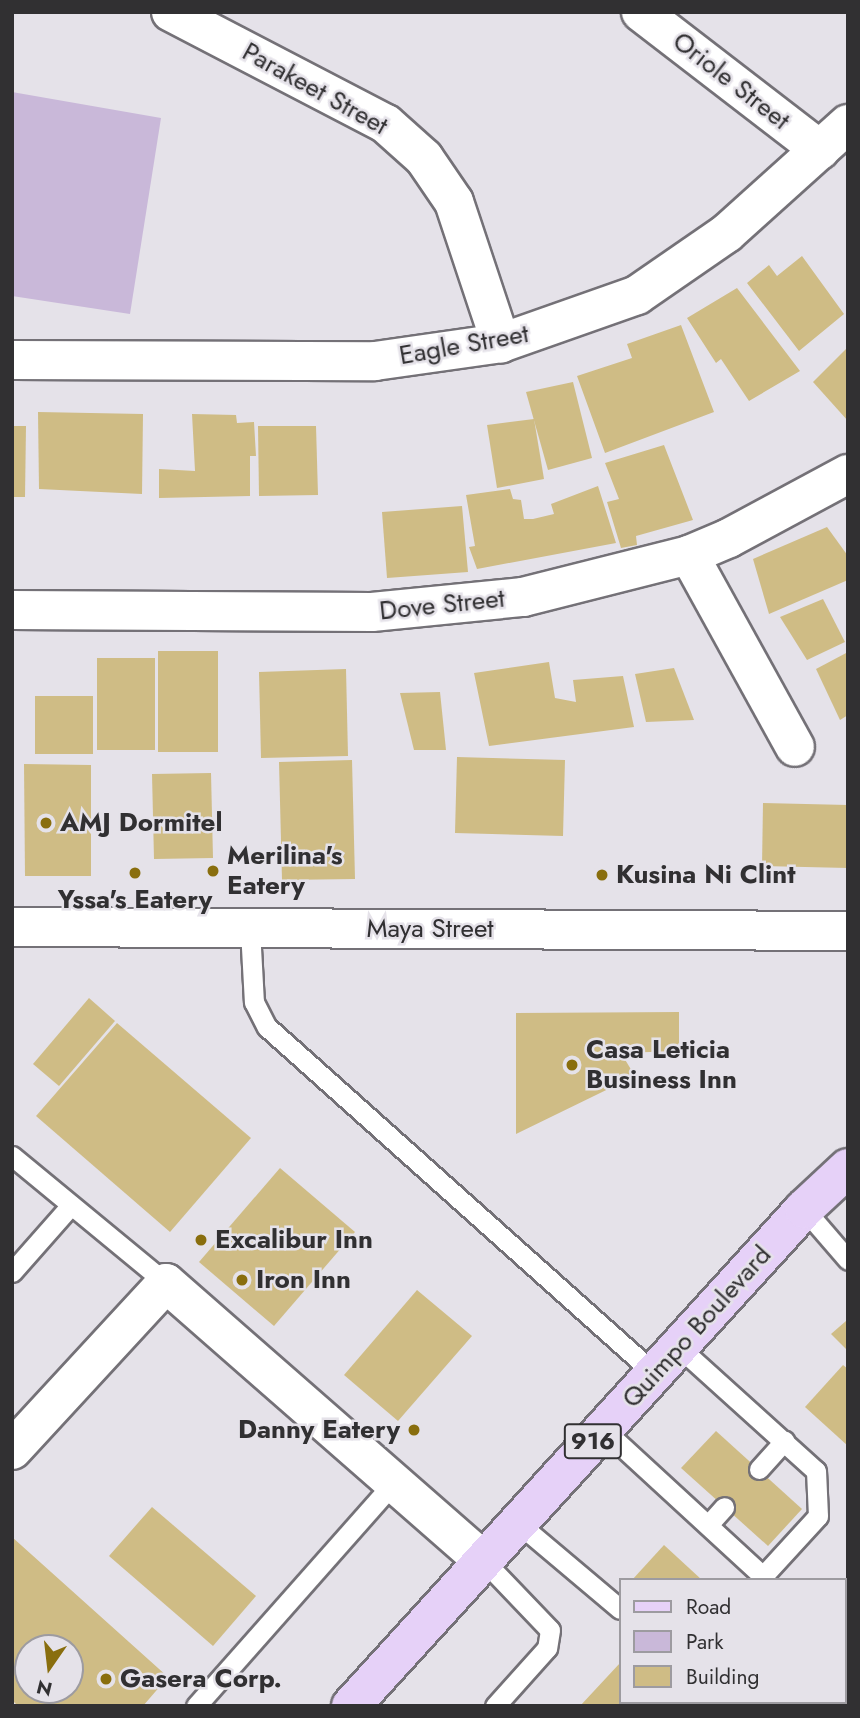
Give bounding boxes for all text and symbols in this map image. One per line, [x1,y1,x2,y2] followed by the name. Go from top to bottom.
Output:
[666,26,796,136] street label: Oriole Street
[237,36,393,142] street label: Parakeet Street
[397,318,531,372] street label: Eagle Street
[378,583,506,627] street label: Dove Street
[60,807,222,839] place label: AMJ Dormitel
[38,815,54,831] marker: AMJ Dormitel
[227,840,343,902] place label: Merilina's Eatery
[616,859,795,891] place label: Kusina Ni Clint
[205,863,221,879] marker: Merilina's Eatery
[127,865,143,881] marker: Yssa's Eatery
[594,867,610,883] marker: Kusina Ni Clint
[58,884,212,916] place label: Yssa's Eatery
[366,913,494,945] street label: Maya Street
[586,1034,737,1096] place label: Casa Leticia Business Inn
[564,1057,580,1073] marker: Casa Leticia Business Inn
[215,1224,373,1256] place label: Excalibur Inn
[193,1232,209,1248] marker: Excalibur Inn
[616,1240,778,1414] street label: Quimpo Boulevard
[256,1264,351,1296] place label: Iron Inn
[234,1272,250,1288] marker: Iron Inn
[238,1414,400,1446] place label: Danny Eatery
[563,1420,623,1462] road number: 916
[406,1422,422,1438] marker: Danny Eatery
[618,1578,846,1704] legend
[686,1592,731,1622] text: Road
[686,1627,723,1657] text: Park
[14,1634,84,1704] north arrow
[686,1662,759,1692] text: Building
[120,1663,282,1695] place label: Gasera Corp.
[98,1671,114,1687] marker: Gasera Corp.
[34,1673,55,1703] text: N

